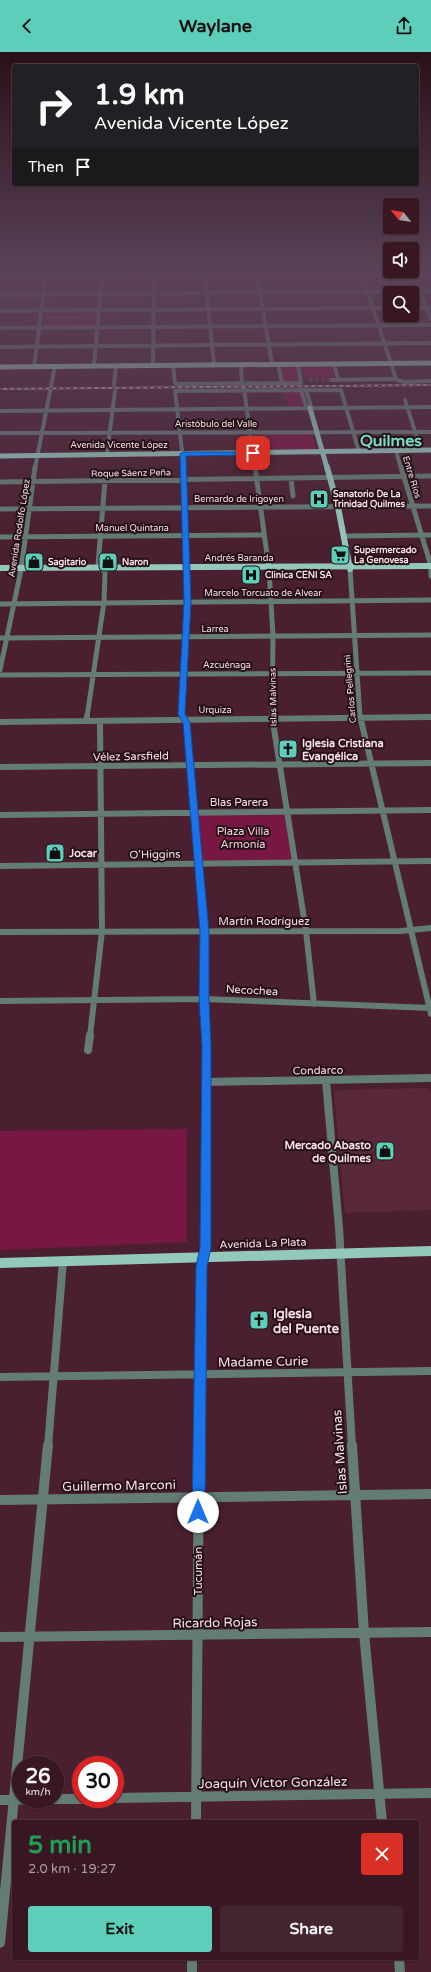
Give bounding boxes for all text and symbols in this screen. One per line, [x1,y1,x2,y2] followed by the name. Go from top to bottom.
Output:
[16,15,38,37] icon: back
[179,15,252,37] text: Waylane
[393,15,415,37] icon: share
[94,78,185,112] text: 1.9 km
[28,80,80,132] icon: right
[94,112,289,134] text: Avenida Vicente López
[72,156,94,178] icon: arrive
[28,158,64,176] text: Then
[383,198,419,234] north arrow
[383,198,419,322] map controls
[383,242,419,278] button: sound
[383,286,419,322] button: search
[175,419,257,430] street label: Aristóbulo del Valle
[360,431,422,451] district label: Quilmes
[236,436,270,470] pin
[70,440,168,451] street label: Avenida Vicente López
[242,442,264,464] icon: arrive
[400,455,423,500] street label: Entre Ríos
[91,467,171,480] street label: Roque Sáenz Peña
[6,478,33,578] street label: Avenida Rodolfo López
[308,488,330,510] hospital icon: Sanatorio De La Trinidad Quilmes
[332,489,406,510] place label: Sanatorio De La Trinidad Quilmes
[194,494,284,505] street label: Bernardo de Irigoyen
[95,523,169,534] street label: Manuel Quintana
[329,544,351,566] supermarket icon: Supermercado La Genovesa
[354,545,417,566] place label: Supermercado La Genovesa
[23,551,45,573] shop icon: Sagitario
[97,551,119,573] shop icon: Naron
[205,553,273,564] street label: Andrés Baranda
[48,557,87,568] place label: Sagitario
[122,557,149,568] place label: Naron
[240,564,262,586] hospital icon: Clinica CENI SA
[265,570,332,581] place label: Clinica CENI SA
[204,588,322,599] street label: Marcelo Torcuato de Alvear
[201,624,229,635] street label: Larrea
[342,654,359,724] street label: Carlos Pellegrini
[203,660,251,671] street label: Azcuénaga
[267,668,280,726] street label: Islas Malvinas
[199,705,231,716] street label: Urquiza
[302,737,384,764] place label: Iglesia Cristiana Evangélica
[277,738,299,760] church icon: Iglesia Cristiana Evangélica
[93,749,169,764] street label: Vélez Sarsfield
[210,796,268,809] street label: Blas Parera
[217,825,269,851] park label: Plaza Villa Armonía
[44,842,66,864] shop icon: Jocar
[68,847,98,860] place label: Jocar
[129,848,181,861] street label: O'Higgins
[218,915,310,928] street label: Martín Rodríguez
[225,983,278,998] street label: Necochea
[293,1064,344,1077] street label: Condarco
[284,1139,372,1165] place label: Mercado Abasto de Quilmes
[374,1140,396,1162] shop icon: Mercado Abasto de Quilmes
[219,1235,307,1252] street label: Avenida La Plata
[273,1306,340,1337] place label: Iglesia del Puente
[248,1309,270,1331] church icon: Iglesia del Puente
[218,1353,308,1371] street label: Madame Curie
[329,1409,351,1495] street label: Islas Malvinas
[62,1477,176,1495] street label: Guillermo Marconi
[177,1491,219,1533] position arrow
[192,1547,205,1595] street label: Tucumán
[172,1614,258,1632] street label: Ricardo Rojas
[72,1756,124,1808] speed limit sign: 30
[25,1765,51,1789] text: 26
[199,1774,347,1792] street label: Joaquín Víctor González
[25,1786,51,1798] text: km/h
[28,1831,92,1860] text: 5 min
[361,1833,403,1875] button: close
[28,1861,116,1877] text: 2.0 km · 19:27
[28,1906,212,1952] button: Exit
[220,1906,403,1952] button: Share

